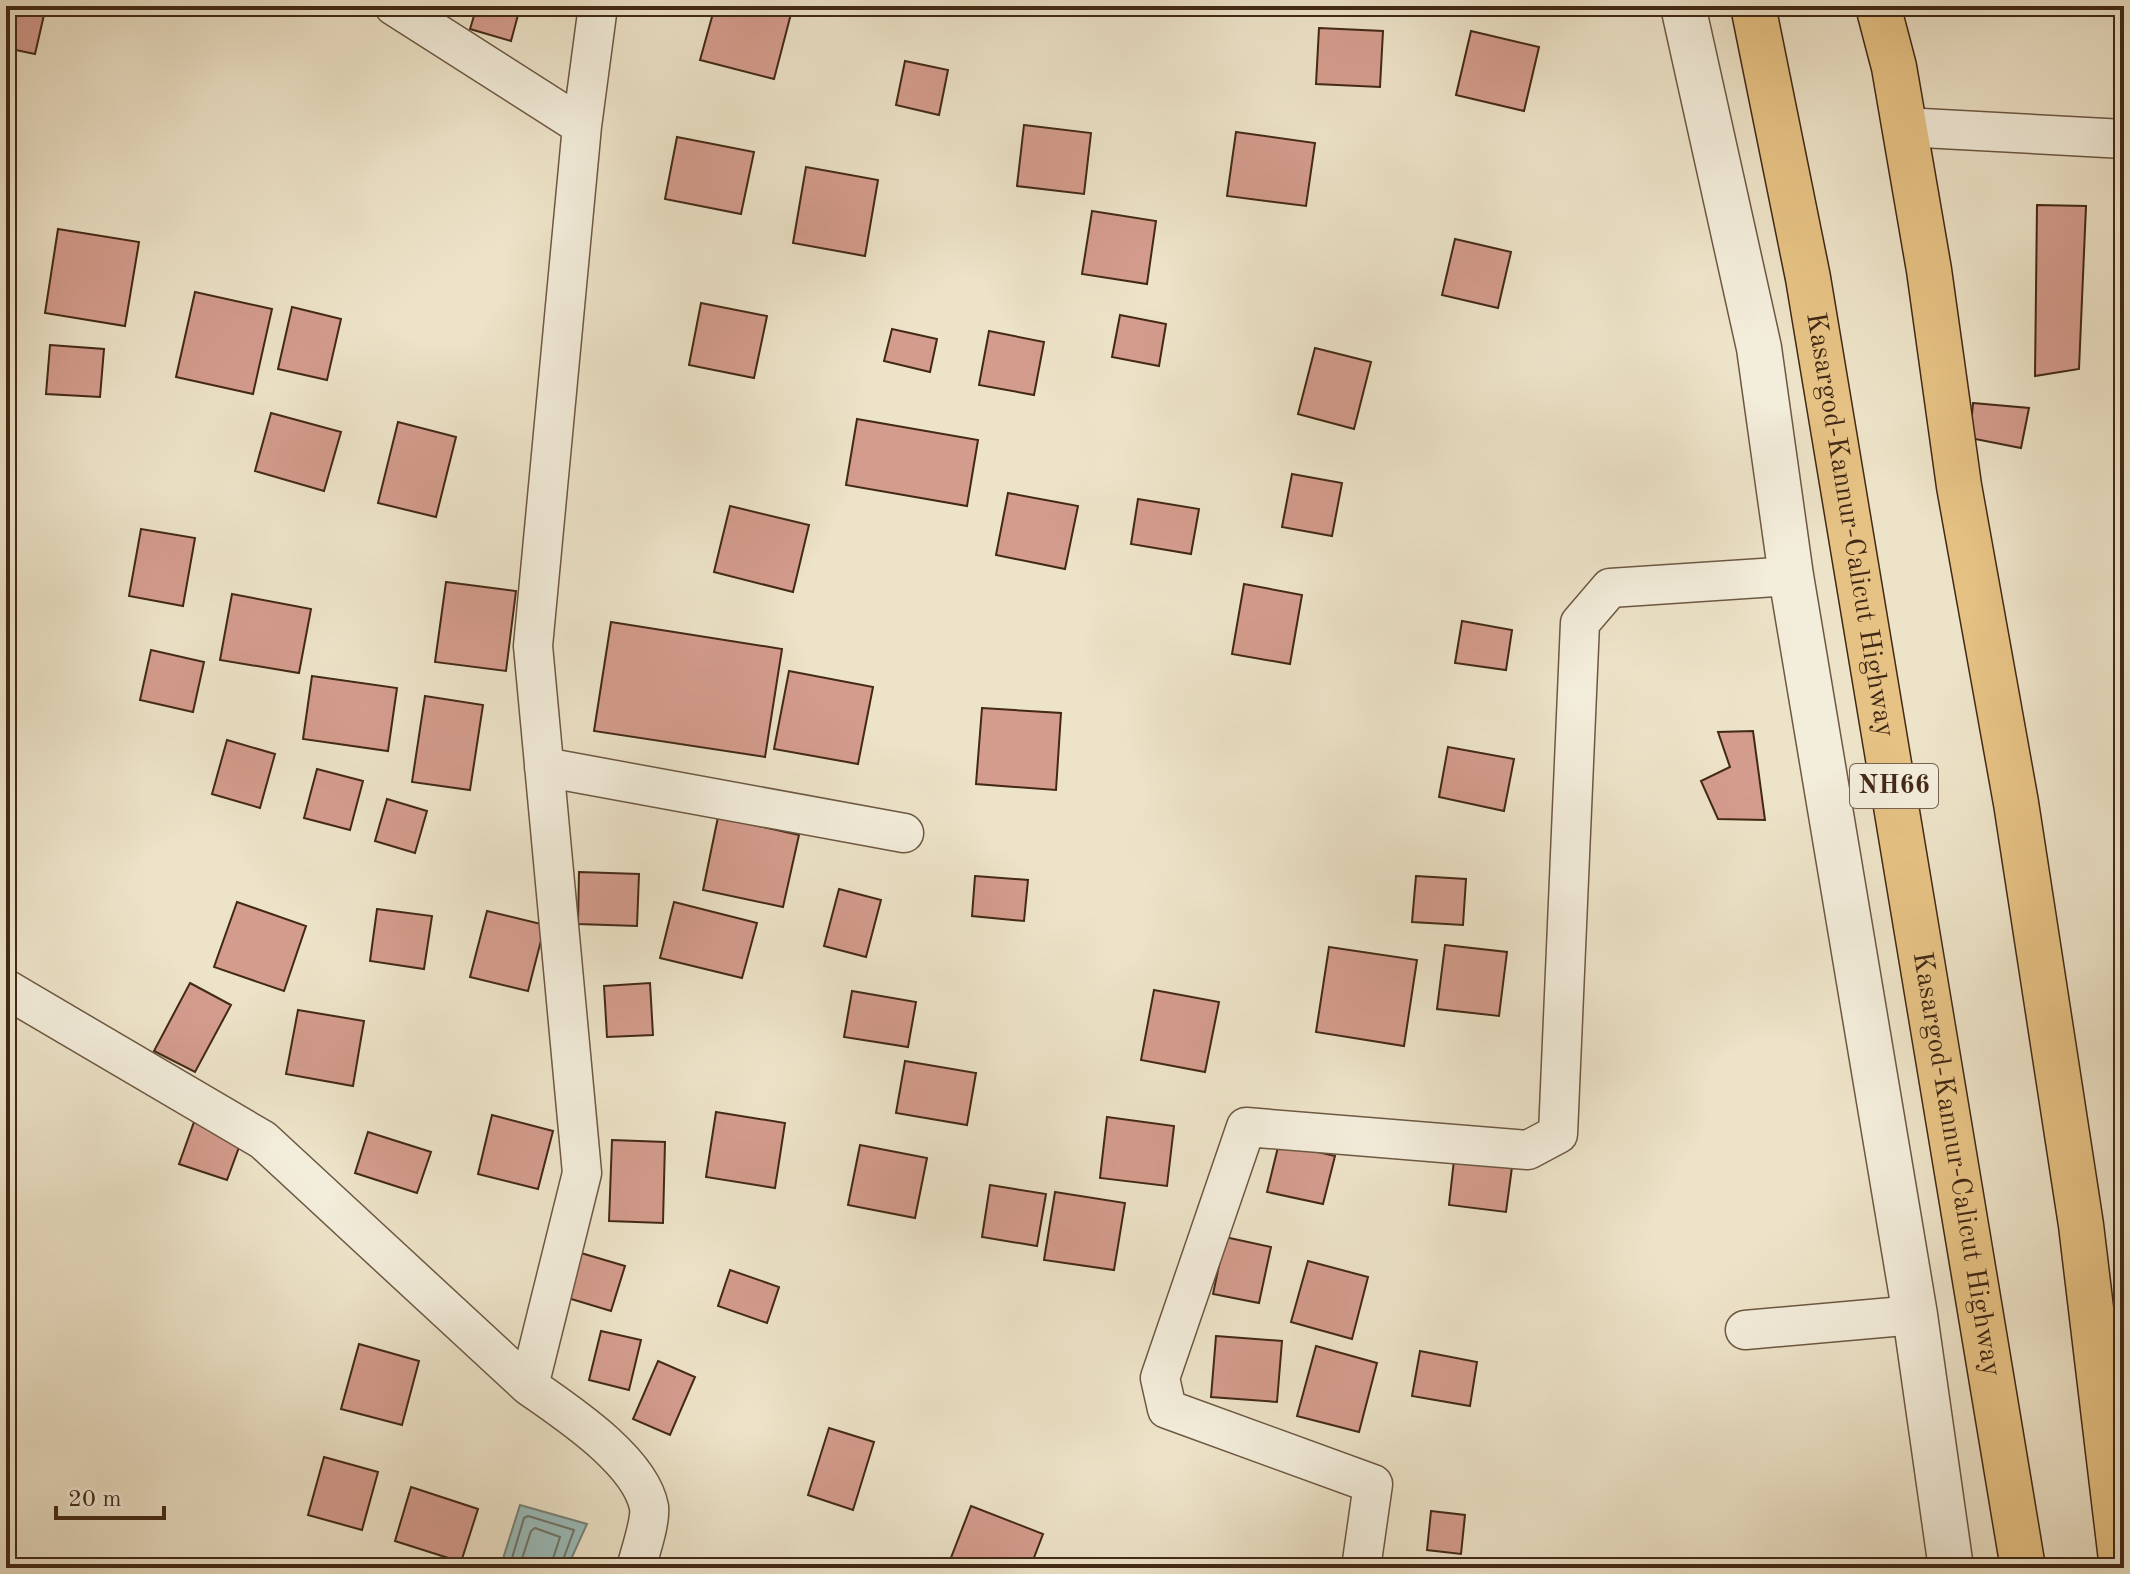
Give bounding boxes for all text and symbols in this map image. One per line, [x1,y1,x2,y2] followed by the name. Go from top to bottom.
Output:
[1800,311,1898,740] street label: Kasargod-Kannur-Calicut Highway
[1850,764,1938,808] road number: NH66
[1907,950,2005,1379] street label: Kasargod-Kannur-Calicut Highway
[56,1470,164,1520] scale bar
[68,1488,122,1512] text: 20 m

